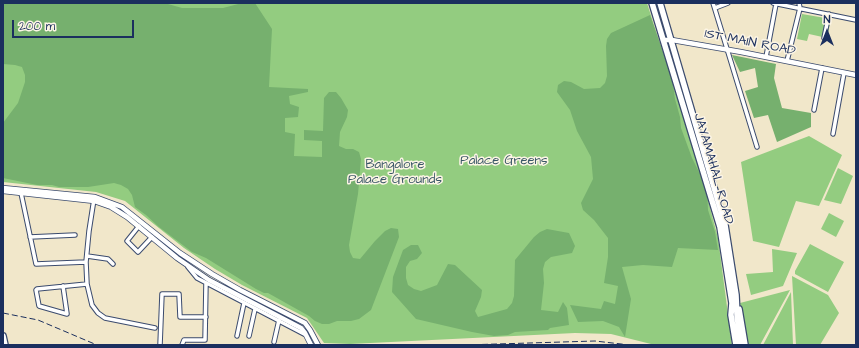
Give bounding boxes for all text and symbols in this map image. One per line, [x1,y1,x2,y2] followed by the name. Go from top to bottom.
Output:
[14,12,136,38] scale bar
[807,12,847,52] north arrow
[824,12,830,27] text: N
[19,18,55,35] text: 200 m
[703,27,797,59] street label: 1ST MAIN ROAD
[690,112,736,226] street label: JAYAMAHAL ROAD
[460,153,548,169] park label: Palace Greens
[348,157,442,188] park label: Bangalore Palace Grounds

